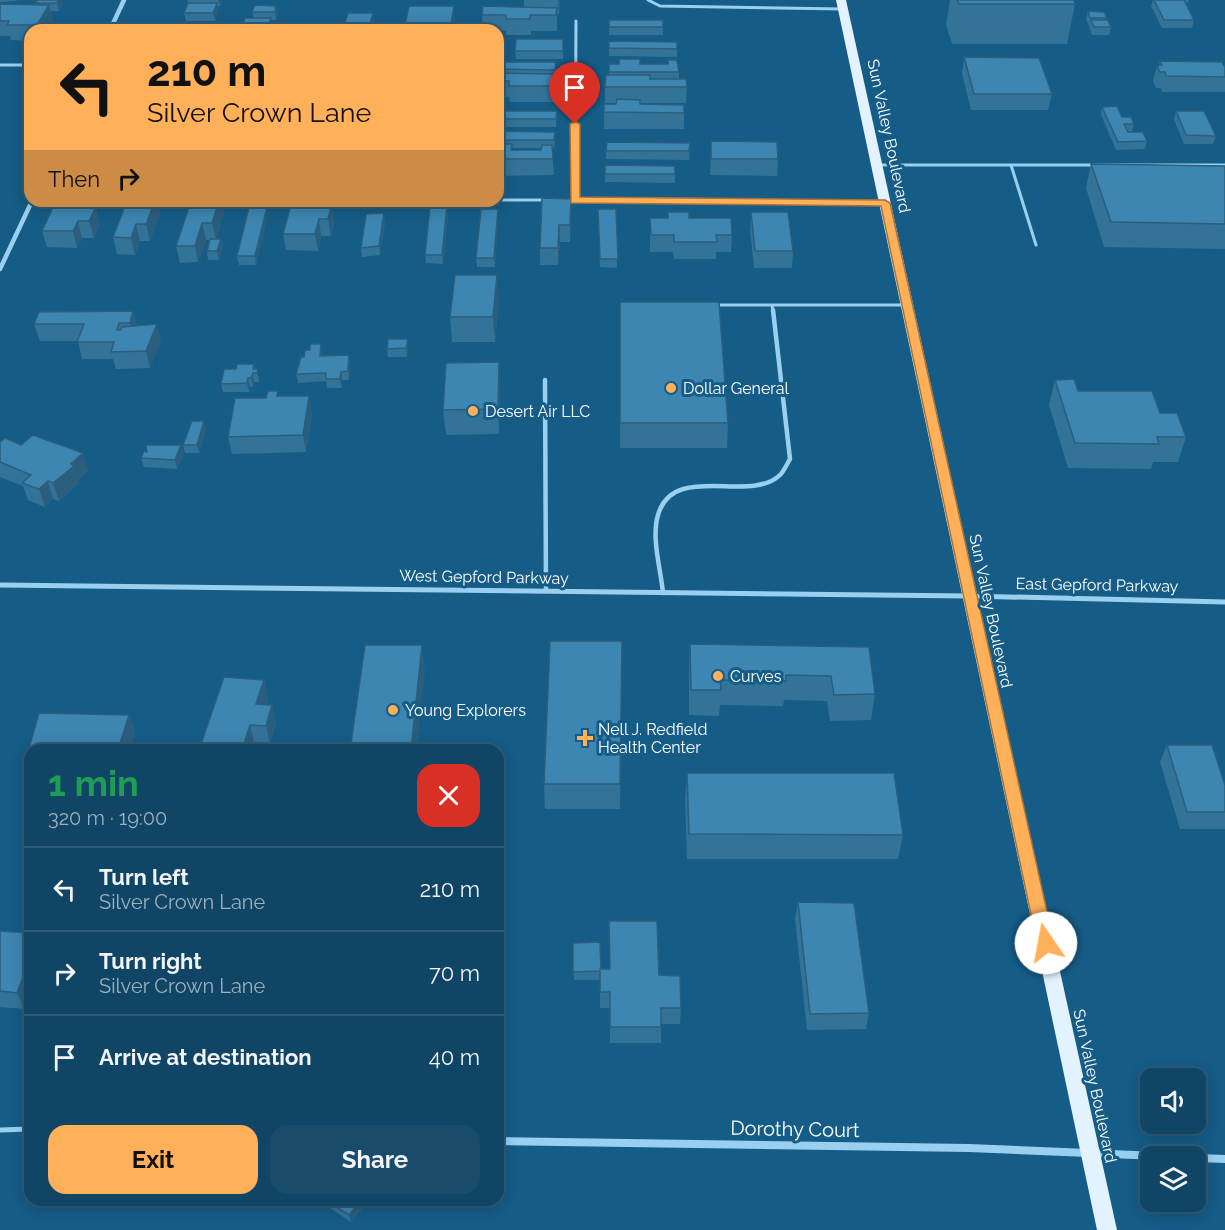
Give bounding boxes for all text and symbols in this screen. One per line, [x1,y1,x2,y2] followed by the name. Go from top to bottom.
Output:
[147,47,266,96] text: 210 m
[48,48,126,126] icon: left
[863,57,915,215] street label: Sun Valley Boulevard
[549,62,600,124] pin
[558,71,591,104] icon: arrive
[147,97,371,128] text: Silver Crown Lane
[112,162,145,195] icon: right
[48,166,100,192] text: Then
[683,379,790,398] place label: Dollar General
[664,381,678,395] marker: Dollar General
[485,402,590,421] place label: Desert Air LLC
[466,404,480,418] marker: Desert Air LLC
[965,532,1017,690] street label: Sun Valley Boulevard
[399,566,569,588] street label: West Gepford Parkway
[1015,574,1179,596] street label: East Gepford Parkway
[730,667,782,686] place label: Curves
[711,669,725,683] marker: Curves
[405,701,526,720] place label: Young Explorers
[386,703,400,717] marker: Young Explorers
[598,720,707,757] place label: Nell J. Redfield Health Center
[576,729,594,747] marker: Nell J. Redfield Health Center
[48,762,139,804] text: 1 min
[417,764,480,827] button: close
[48,806,167,830] text: 320 m · 19:00
[99,864,189,890] text: Turn left
[48,873,81,906] icon: left
[420,876,480,902] text: 210 m
[99,890,265,914] text: Silver Crown Lane
[1014,911,1078,975] position arrow
[99,948,202,974] text: Turn right
[48,957,81,990] icon: right
[429,960,480,986] text: 70 m
[99,974,265,998] text: Silver Crown Lane
[1069,1007,1121,1165] street label: Sun Valley Boulevard
[48,1041,81,1074] icon: arrive
[99,1044,312,1070] text: Arrive at destination
[429,1044,480,1070] text: 40 m
[1140,1068,1206,1212] map controls
[1140,1068,1206,1134] button: sound
[730,1116,860,1142] street label: Dorothy Court
[48,1125,258,1194] button: Exit
[270,1125,480,1194] button: Share
[1140,1146,1206,1212] button: layers

